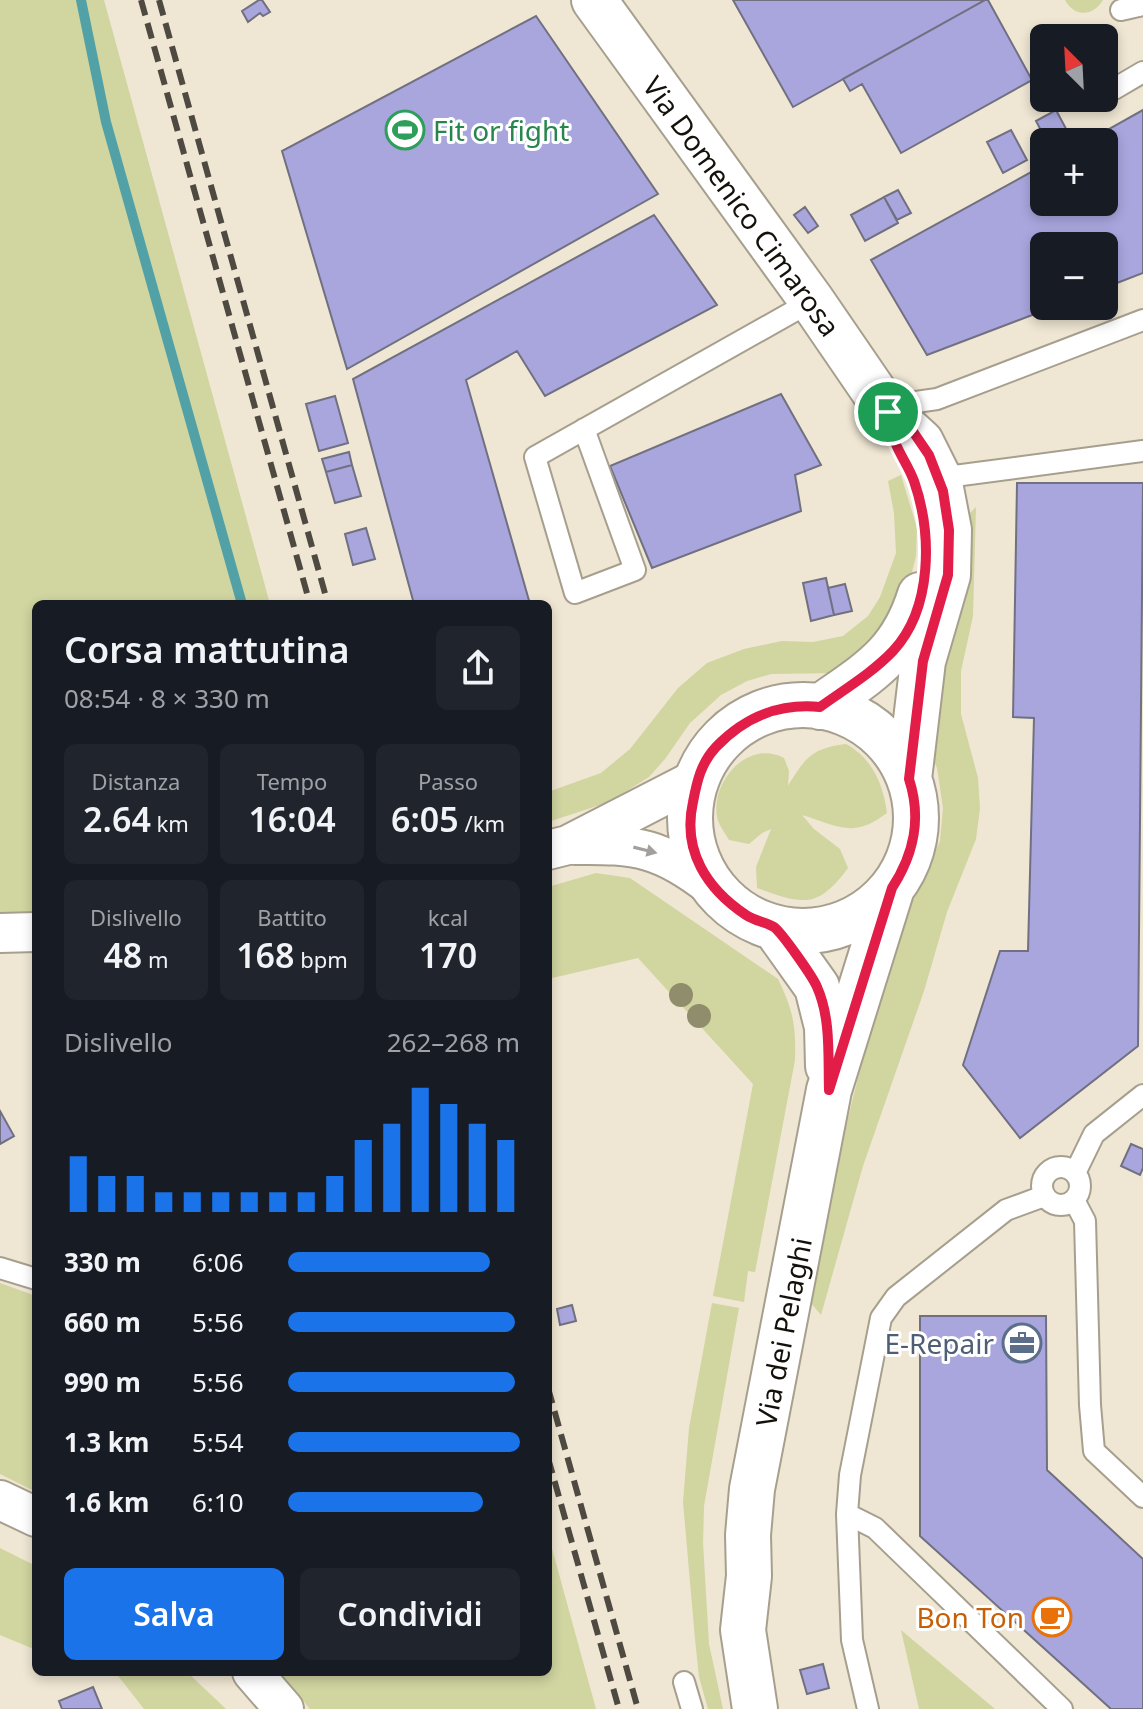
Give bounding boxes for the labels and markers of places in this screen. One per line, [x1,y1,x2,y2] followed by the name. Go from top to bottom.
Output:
[384,109,426,151] sports icon: Fit or fight
[433,111,569,149] place label: Fit or fight
[854,378,922,446] pin
[1001,1322,1043,1364] office icon: E-Repair
[884,1324,994,1362] place label: E-Repair
[1031,1596,1073,1638] cafe icon: Bon Ton
[916,1598,1024,1636] place label: Bon Ton

